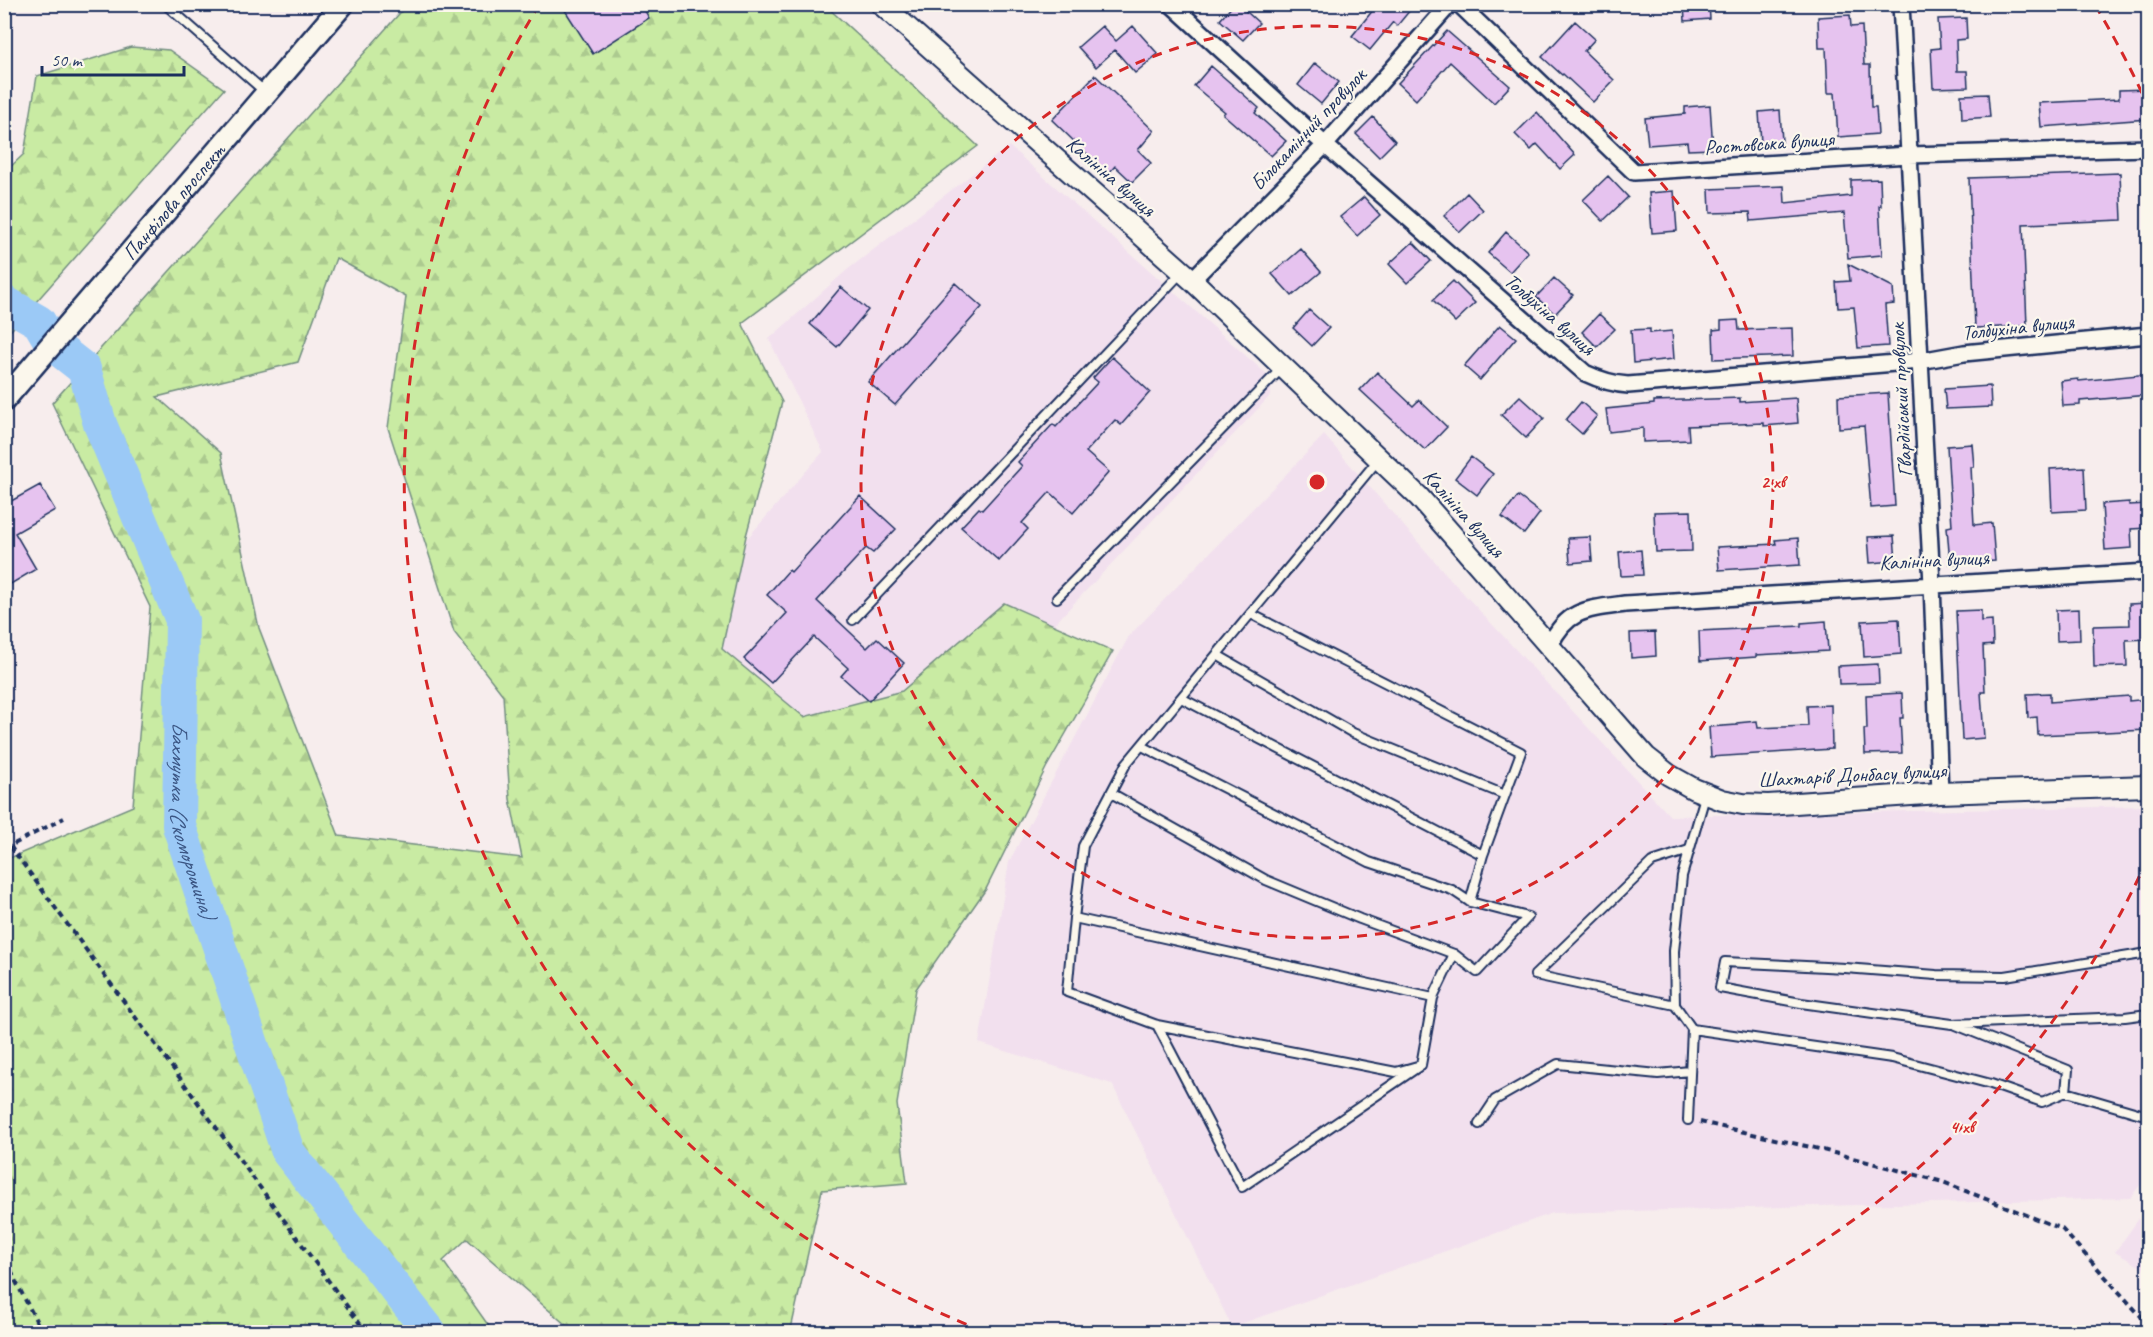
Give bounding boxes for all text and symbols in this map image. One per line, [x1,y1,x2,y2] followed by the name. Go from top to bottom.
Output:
[42,39,184,77] scale bar
[51,49,84,71] text: 50 m
[1245,61,1373,196] street label: Білокамінний провулок
[1703,125,1836,160] street label: Ростовська вулиця
[1061,130,1162,223] street label: Калініна вулиця
[117,137,232,265] street label: Панфілова проспект
[1499,267,1602,362] street label: Толбухіна вулиця
[1961,308,2077,346] street label: Толбухіна вулиця
[1884,320,1918,477] street label: Гвардійський провулок
[1418,463,1511,564] street label: Калініна вулиця
[1761,471,1788,493] text: 2 хв
[1307,472,1327,492] centre of rings
[1878,544,1991,576] street label: Калініна вулиця
[164,722,223,926] water label: Бахмутка (Скоморошина)
[1757,757,1948,793] street label: Шахтарів Донбасу вулиця
[1950,1116,1977,1138] text: 4 хв

